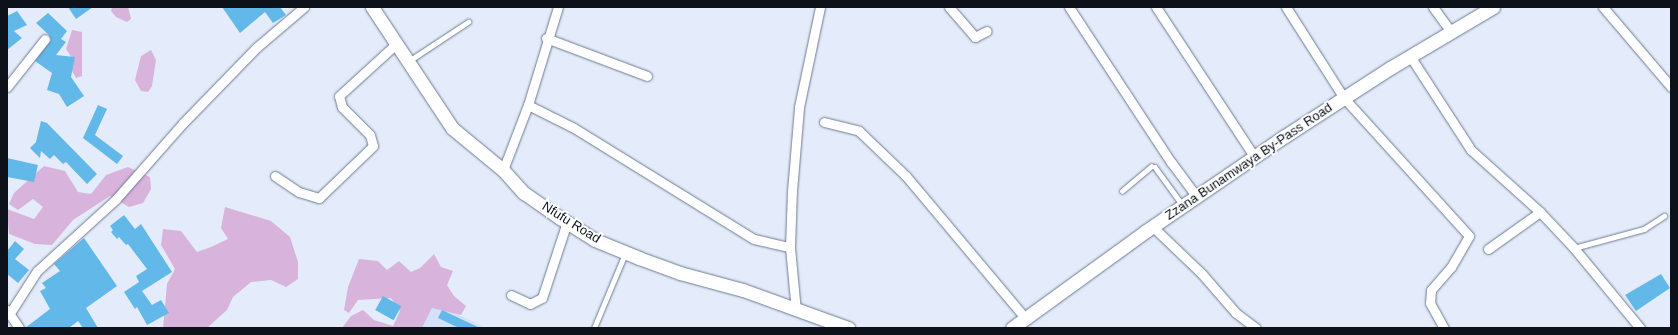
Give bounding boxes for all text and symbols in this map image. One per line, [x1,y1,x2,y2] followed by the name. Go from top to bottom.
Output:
[1163,100,1335,224] street label: Zzana Bunamwaya By-Pass Road
[539,199,603,247] street label: Nfufu Road

